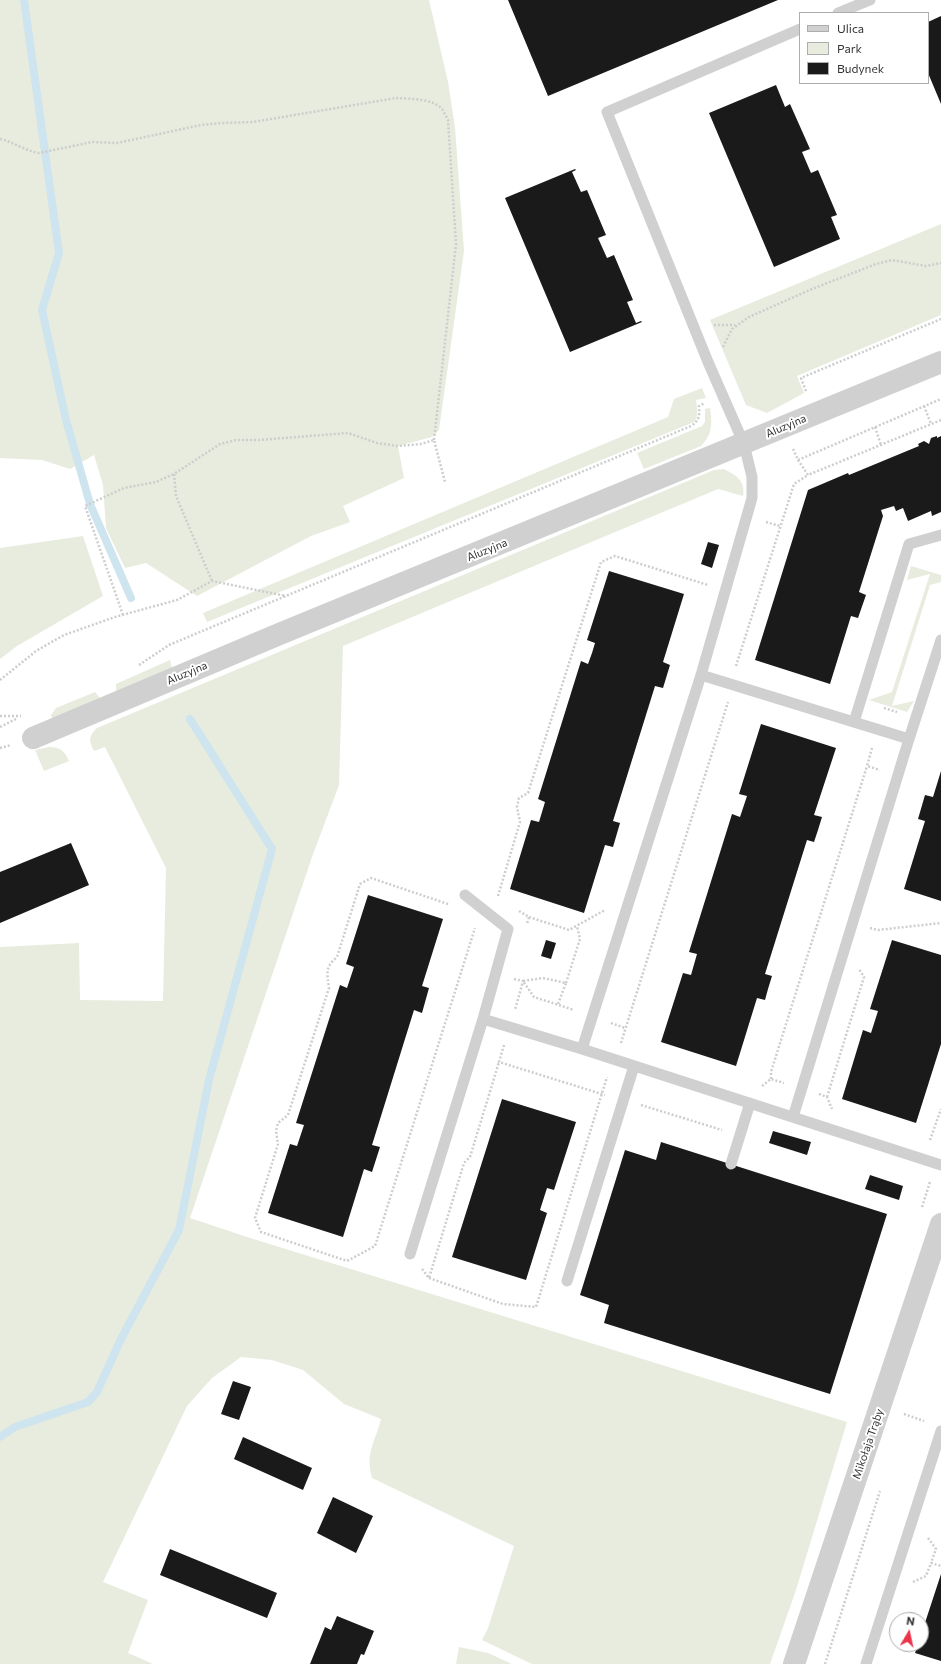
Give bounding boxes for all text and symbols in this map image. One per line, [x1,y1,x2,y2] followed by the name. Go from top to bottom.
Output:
[799,12,929,84] legend
[837,21,864,35] text: Ulica
[837,41,862,55] text: Park
[837,61,884,75] text: Budynek
[764,412,808,440] street label: Aluzyjna
[465,536,509,564] street label: Aluzyjna
[165,659,209,687] street label: Aluzyjna
[850,1407,886,1481] street label: Mikołaja Trąby
[889,1612,929,1652] north arrow
[906,1614,916,1628] text: N

